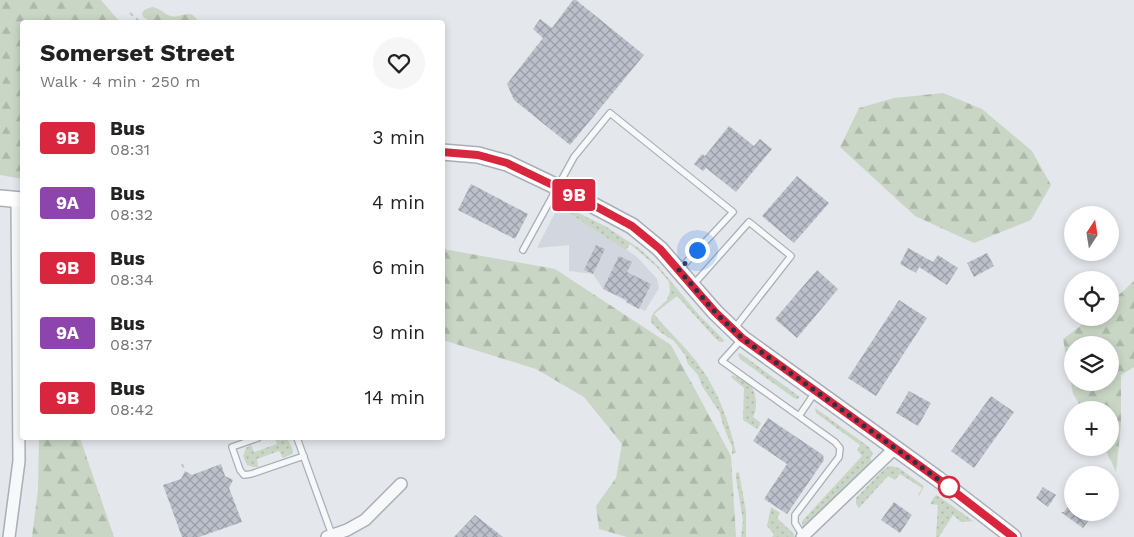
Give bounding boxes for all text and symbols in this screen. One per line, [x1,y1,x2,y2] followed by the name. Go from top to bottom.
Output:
[373,37,425,89] button: heart
[40,39,235,67] text: Somerset Street
[40,72,200,91] text: Walk · 4 min · 250 m
[110,117,145,140] text: Bus
[373,126,425,149] text: 3 min
[56,127,79,148] text: 9B
[110,140,150,159] text: 08:31
[552,179,596,211] line badge: 9B
[110,182,145,205] text: Bus
[562,184,586,205] text: 9B
[372,191,425,214] text: 4 min
[56,192,79,213] text: 9A
[110,205,153,224] text: 08:32
[1064,206,1119,261] north arrow
[1064,206,1119,521] map controls
[685,238,710,263] your location
[110,247,145,270] text: Bus
[372,256,425,279] text: 6 min
[56,257,79,278] text: 9B
[110,270,154,289] text: 08:34
[1064,271,1119,326] button: locate
[110,312,145,335] text: Bus
[372,321,425,344] text: 9 min
[56,322,79,343] text: 9A
[110,335,152,354] text: 08:37
[1064,336,1119,391] button: layers
[110,377,145,400] text: Bus
[365,386,425,409] text: 14 min
[56,387,79,408] text: 9B
[110,400,154,419] text: 08:42
[1064,401,1119,456] button: +
[1064,466,1119,521] button: −
[938,476,960,498] unlabelled marker

